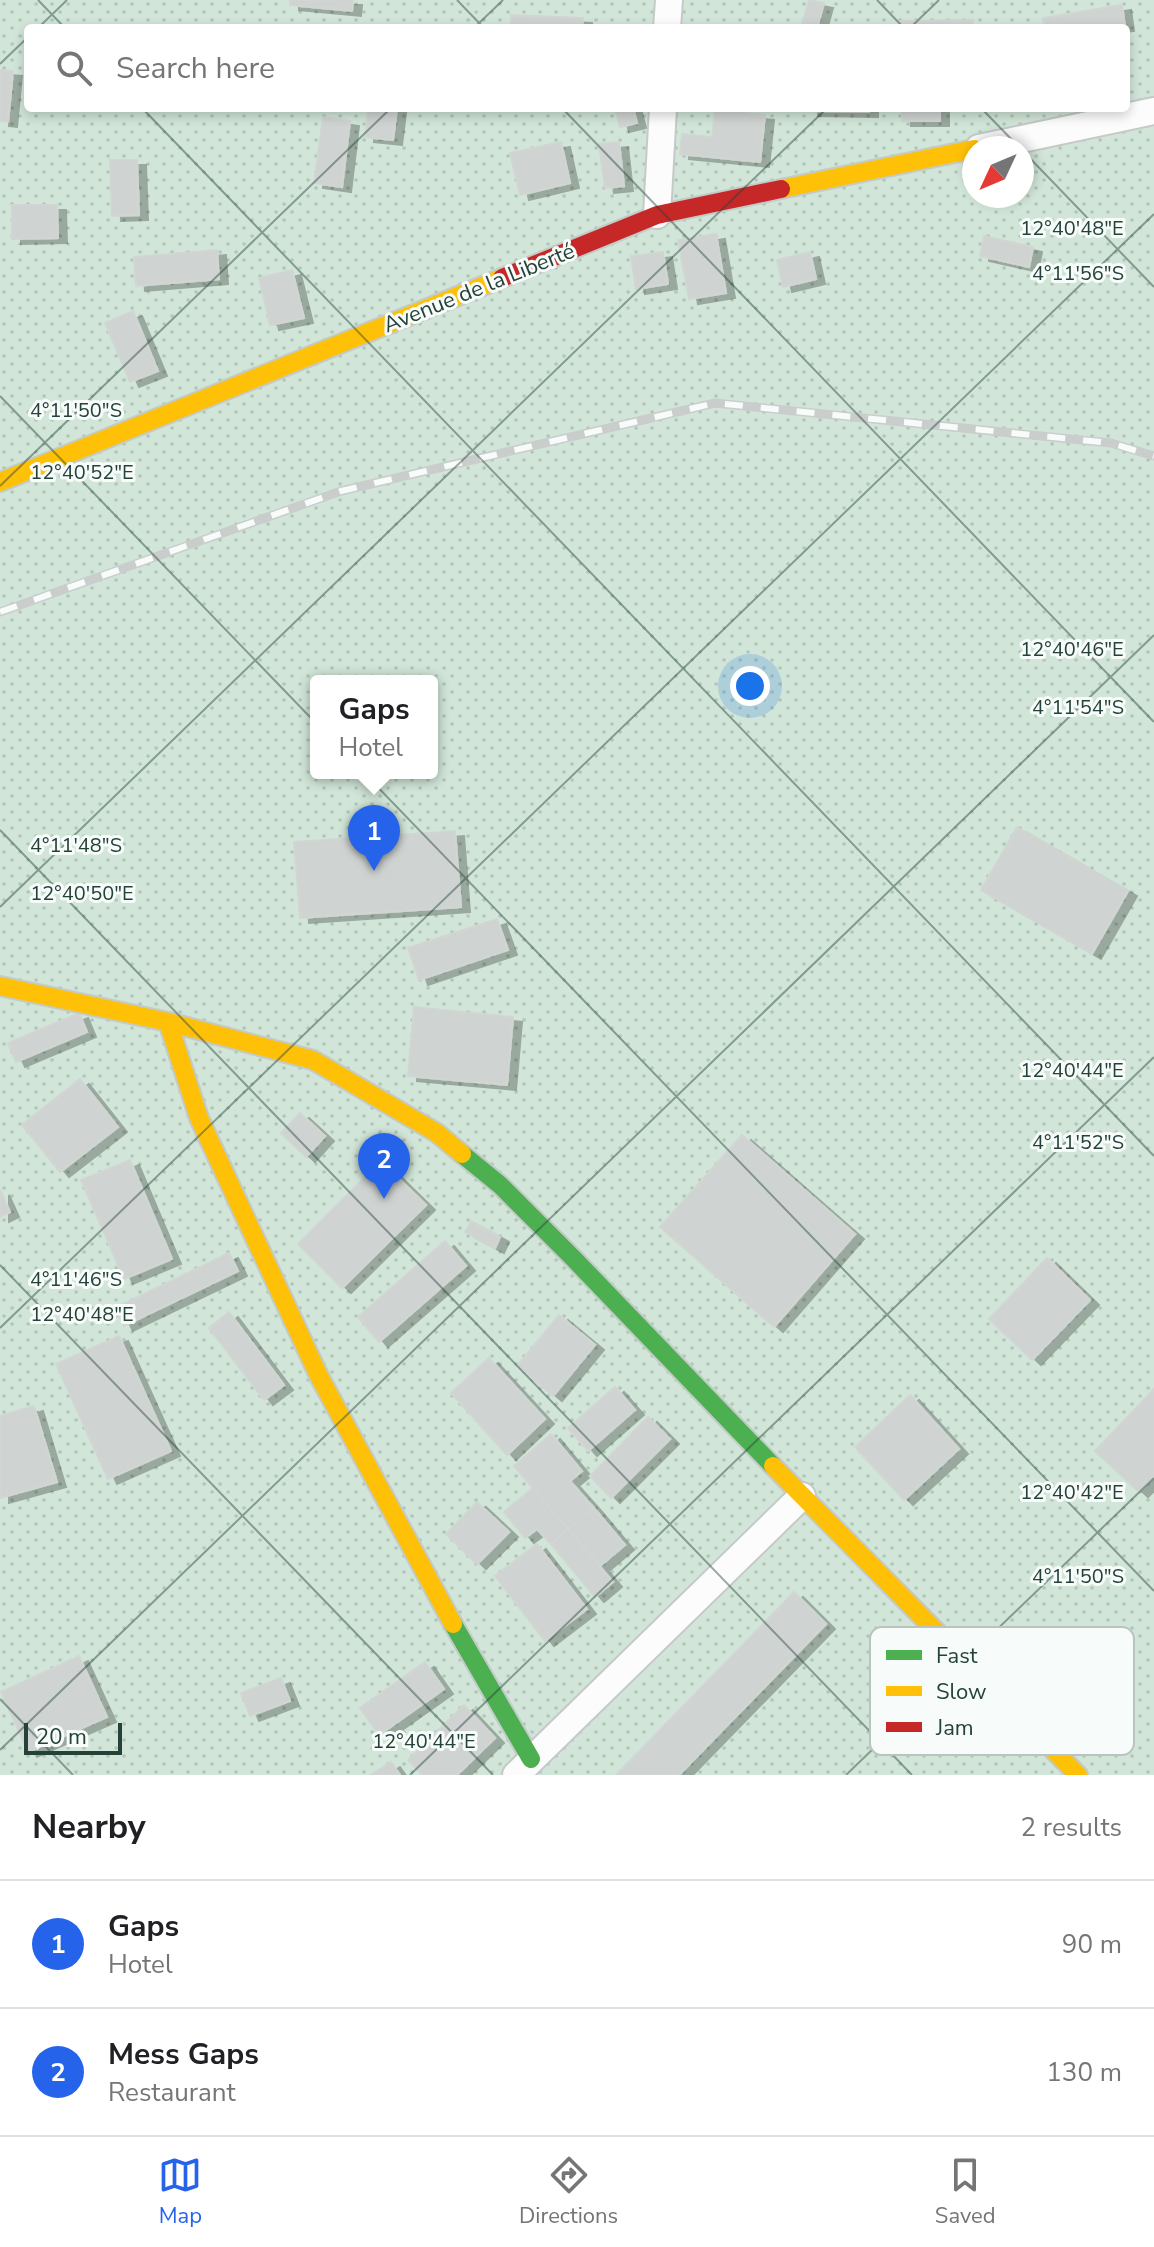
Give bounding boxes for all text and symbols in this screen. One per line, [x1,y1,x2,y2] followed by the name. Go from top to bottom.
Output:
[24,24,1130,112] search box
[52,46,96,90] icon: search
[116,48,275,89] text: Search here
[962,136,1034,208] north arrow
[1020,215,1124,242] text: 12°40'48"E
[379,236,579,340] street label: Avenue de la Liberté
[1032,260,1124,287] text: 4°11'56"S
[30,397,122,424] text: 4°11'50"S
[30,459,134,486] text: 12°40'52"E
[1020,636,1124,663] text: 12°40'46"E
[730,666,770,706] your location
[310,675,438,779] popup
[338,689,410,730] text: Gaps
[1032,694,1124,721] text: 4°11'54"S
[338,730,403,765] text: Hotel
[348,805,400,871] pin: 1
[30,832,122,859] text: 4°11'48"S
[30,880,134,907] text: 12°40'50"E
[1020,1057,1124,1084] text: 12°40'44"E
[1032,1129,1124,1156] text: 4°11'52"S
[358,1133,410,1199] pin: 2
[30,1266,122,1293] text: 4°11'46"S
[30,1301,134,1328] text: 12°40'48"E
[1020,1479,1124,1506] text: 12°40'42"E
[1032,1563,1124,1590] text: 4°11'50"S
[870,1627,1134,1755] legend
[936,1641,978,1671] text: Fast
[936,1677,987,1707] text: Slow
[935,1713,974,1743] text: Jam
[24,1719,122,1755] scale bar
[36,1722,87,1752] text: 20 m
[372,1728,476,1755] text: 12°40'44"E
[32,1804,146,1850] text: Nearby
[1021,1810,1122,1845] text: 2 results
[108,1906,179,1947] text: Gaps
[50,1927,66,1962] text: 1
[1062,1927,1122,1962] text: 90 m
[108,1947,173,1982] text: Hotel
[108,2034,259,2075] text: Mess Gaps
[50,2055,66,2090] text: 2
[1046,2055,1122,2090] text: 130 m
[108,2075,236,2110] text: Restaurant
[158,2153,202,2231] tab: Map
[519,2153,618,2231] tab: Directions
[935,2153,996,2231] tab: Saved

